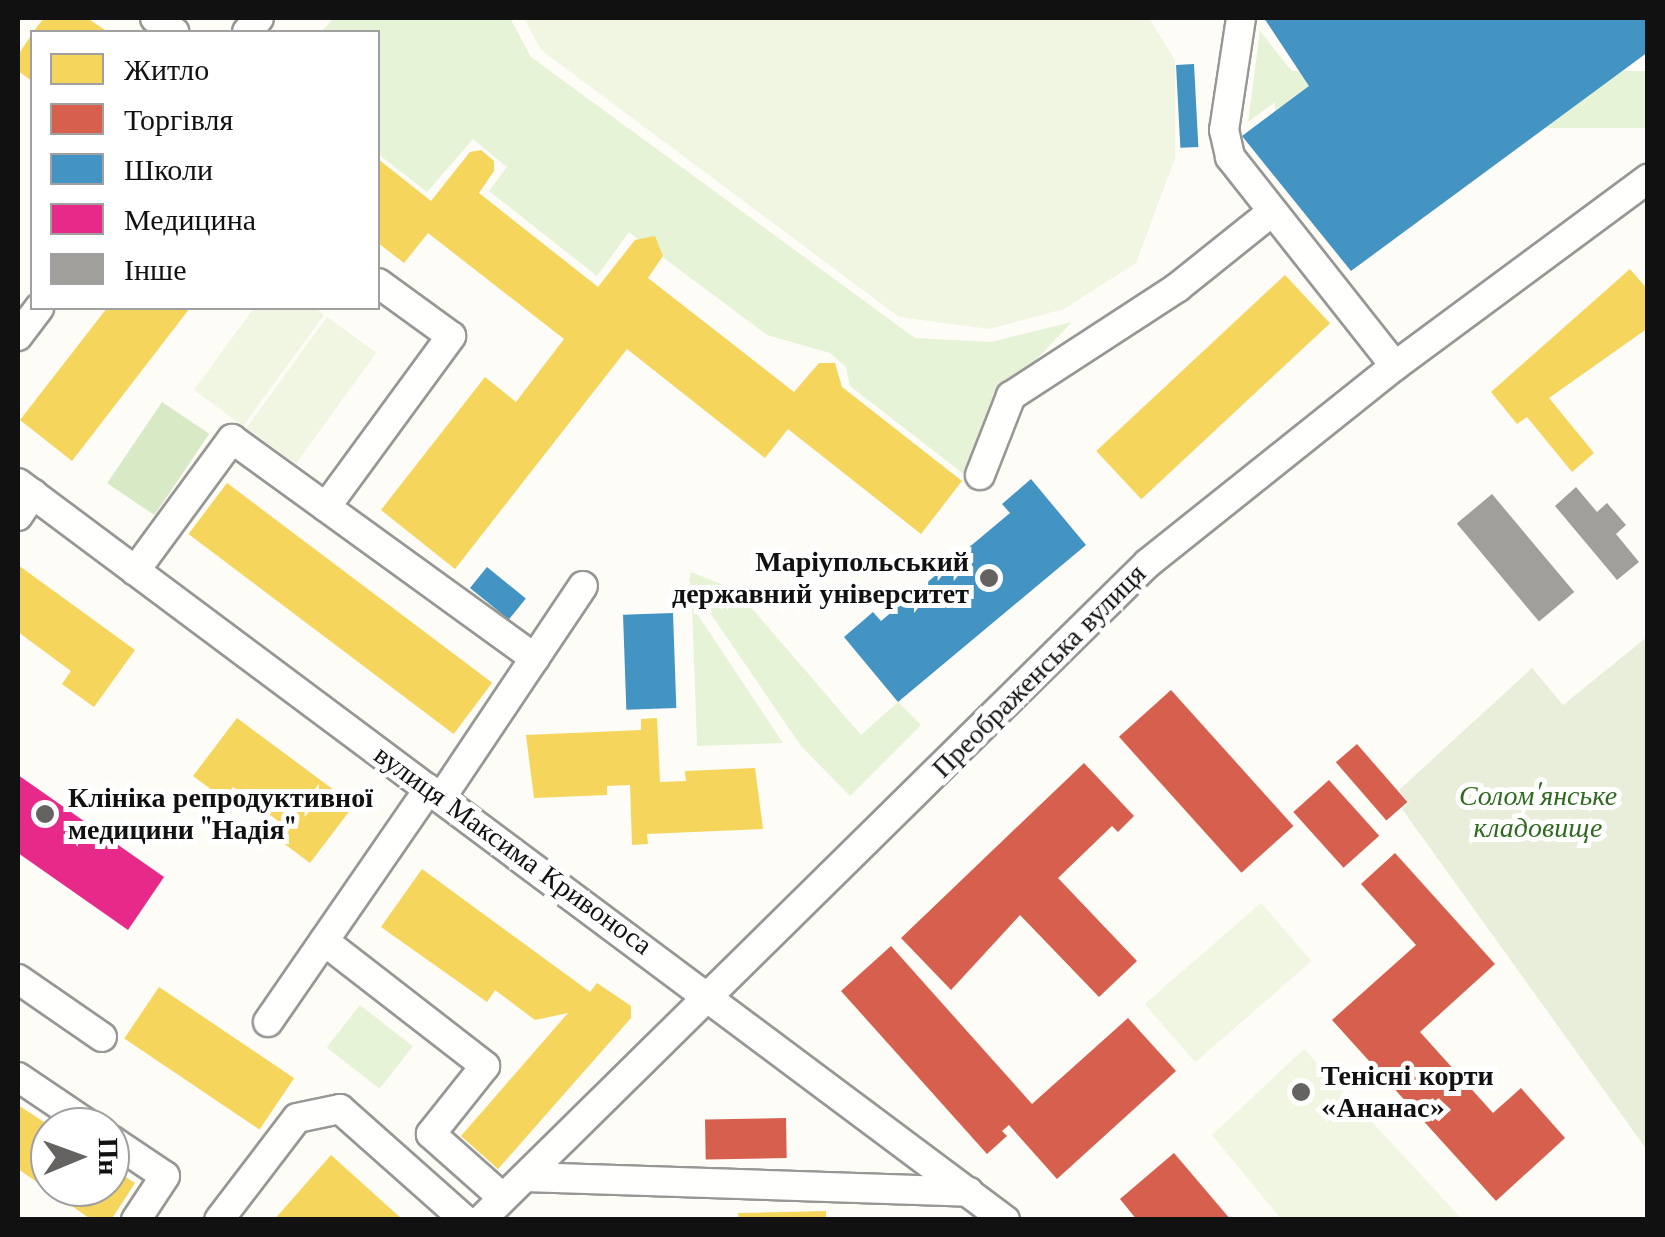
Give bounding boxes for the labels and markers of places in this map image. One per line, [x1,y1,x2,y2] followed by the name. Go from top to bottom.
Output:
[672,545,969,611] place label: Маріупольський державний університет
[978,567,1000,589] marker: Маріупольський державний університет
[68,781,373,847] place label: Клініка репродуктивної медицини "Надія"
[32,801,58,827] marker: Клініка репродуктивної медицини "Надія"
[1321,1059,1494,1125] place label: Тенісні корти «Ананас»
[1290,1081,1312,1103] marker: Тенісні корти «Ананас»

